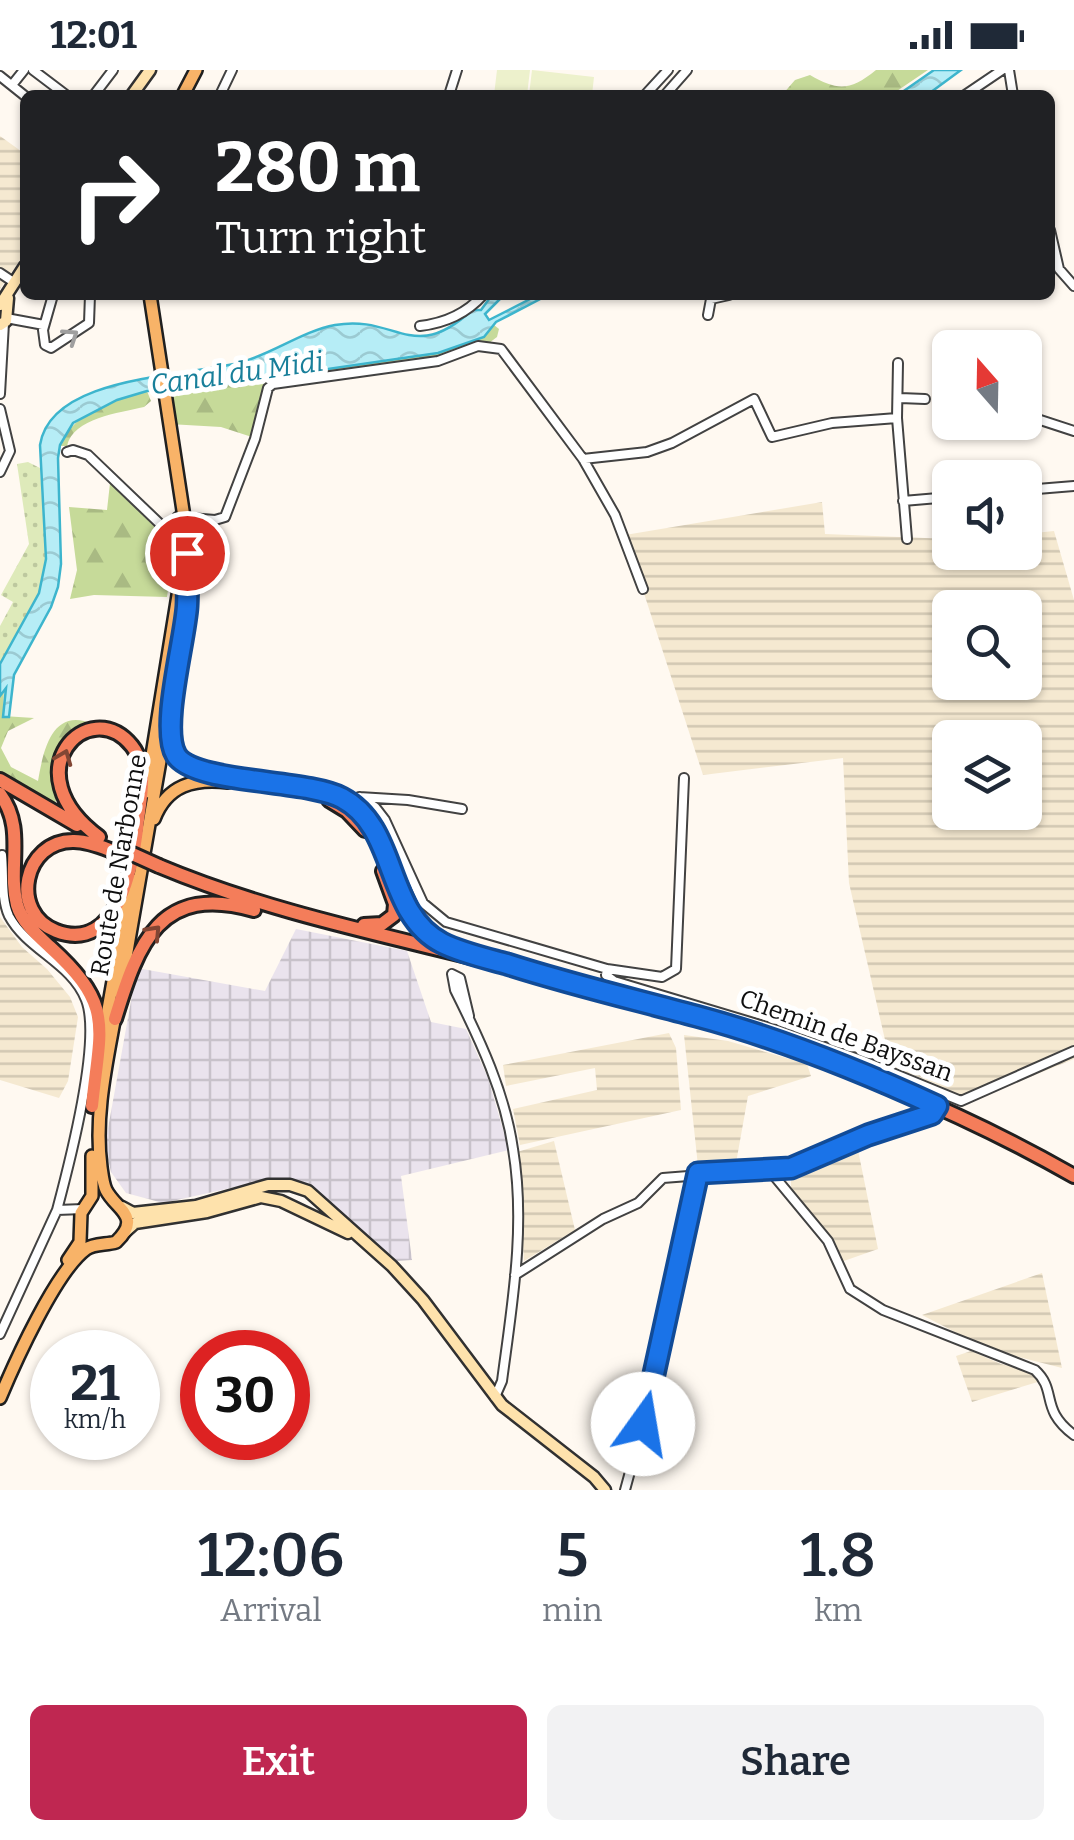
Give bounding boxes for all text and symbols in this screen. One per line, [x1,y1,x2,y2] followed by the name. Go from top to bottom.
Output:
[50,12,137,58] text: 12:01
[215,126,420,210] text: 280 m
[50,130,180,260] icon: right
[215,211,427,265] text: Turn right
[59,330,78,348] one-way arrow
[932,330,1042,440] north arrow
[932,330,1042,830] map controls
[148,345,326,401] water label: Canal du Midi
[932,460,1042,570] button: sound
[145,511,230,596] pin
[160,526,215,581] icon: arrive
[932,590,1042,700] button: search
[932,720,1042,830] button: layers
[51,749,72,766] one-way arrow
[85,752,153,978] street label: Route de Narbonne
[142,925,160,943] one-way arrow
[735,983,957,1089] street label: Chemin de Bayssan
[180,1330,310,1460] speed limit sign: 30
[70,1353,120,1413] text: 21
[591,1372,695,1476] position arrow
[64,1405,126,1435] text: km/h
[198,1520,344,1592] text: 12:06
[556,1520,589,1592] text: 5
[801,1520,876,1592] text: 1.8
[220,1591,322,1629] text: Arrival
[542,1591,602,1629] text: min
[814,1591,862,1629] text: km
[30,1705,527,1820] button: Exit
[547,1705,1044,1820] button: Share

